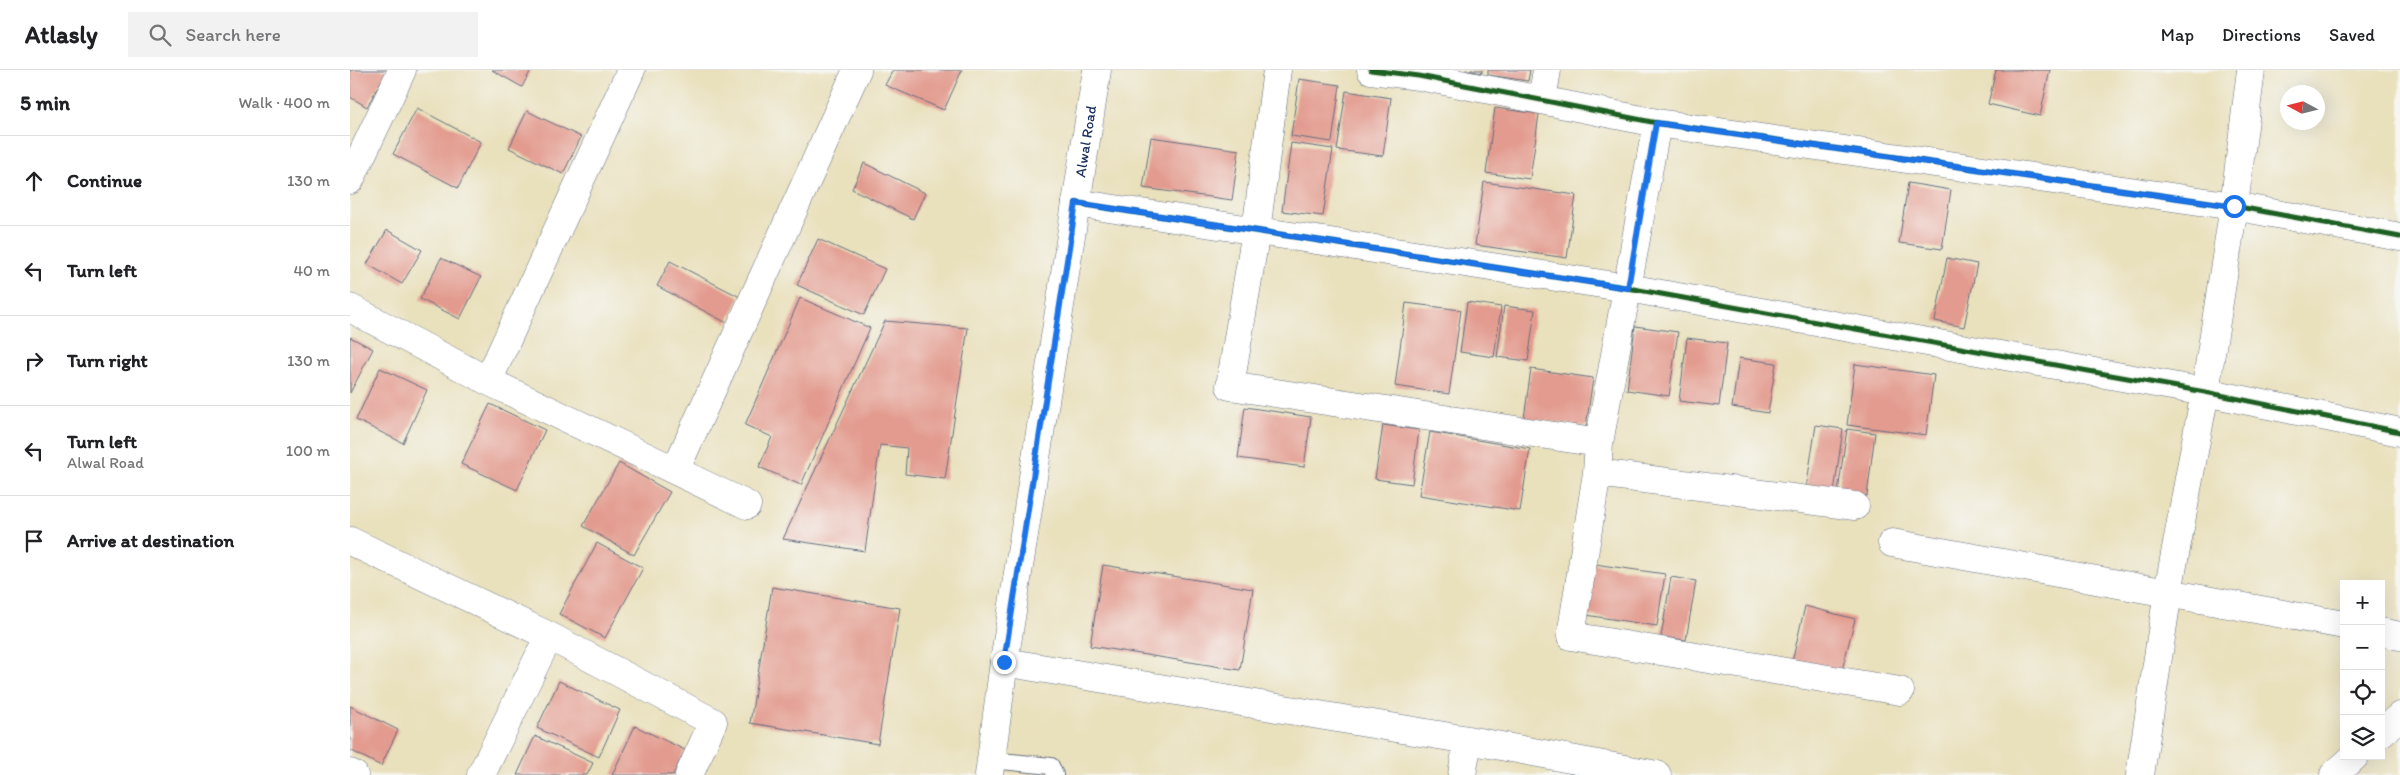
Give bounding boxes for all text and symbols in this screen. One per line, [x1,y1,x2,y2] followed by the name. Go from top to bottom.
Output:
[128,12,478,57] search box
[25,20,98,49] text: Atlasly
[146,21,174,49] icon: search
[186,23,281,46] text: Search here
[2161,24,2194,46] text: Map
[2222,24,2301,46] text: Directions
[2329,24,2375,46] text: Saved
[2280,85,2325,130] north arrow
[20,90,70,115] text: 5 min
[238,93,330,112] text: Walk · 400 m
[1071,104,1100,178] street label: Alwal Road
[20,167,48,195] icon: ahead
[67,169,142,192] text: Continue
[287,171,330,190] text: 130 m
[2223,195,2246,218] route start
[20,257,48,285] icon: left
[67,259,137,282] text: Turn left
[293,261,330,280] text: 40 m
[20,347,48,375] icon: right
[67,349,148,372] text: Turn right
[287,351,330,370] text: 130 m
[67,430,137,453] text: Turn left
[20,437,48,465] icon: left
[286,441,330,460] text: 100 m
[67,453,144,472] text: Alwal Road
[20,527,48,555] icon: arrive
[67,529,234,552] text: Arrive at destination
[2340,580,2385,760] map controls
[2340,580,2385,625] button: +
[2340,625,2385,670] button: −
[993,651,1016,674] route end
[2340,670,2385,715] button: locate
[2340,715,2385,760] button: layers

